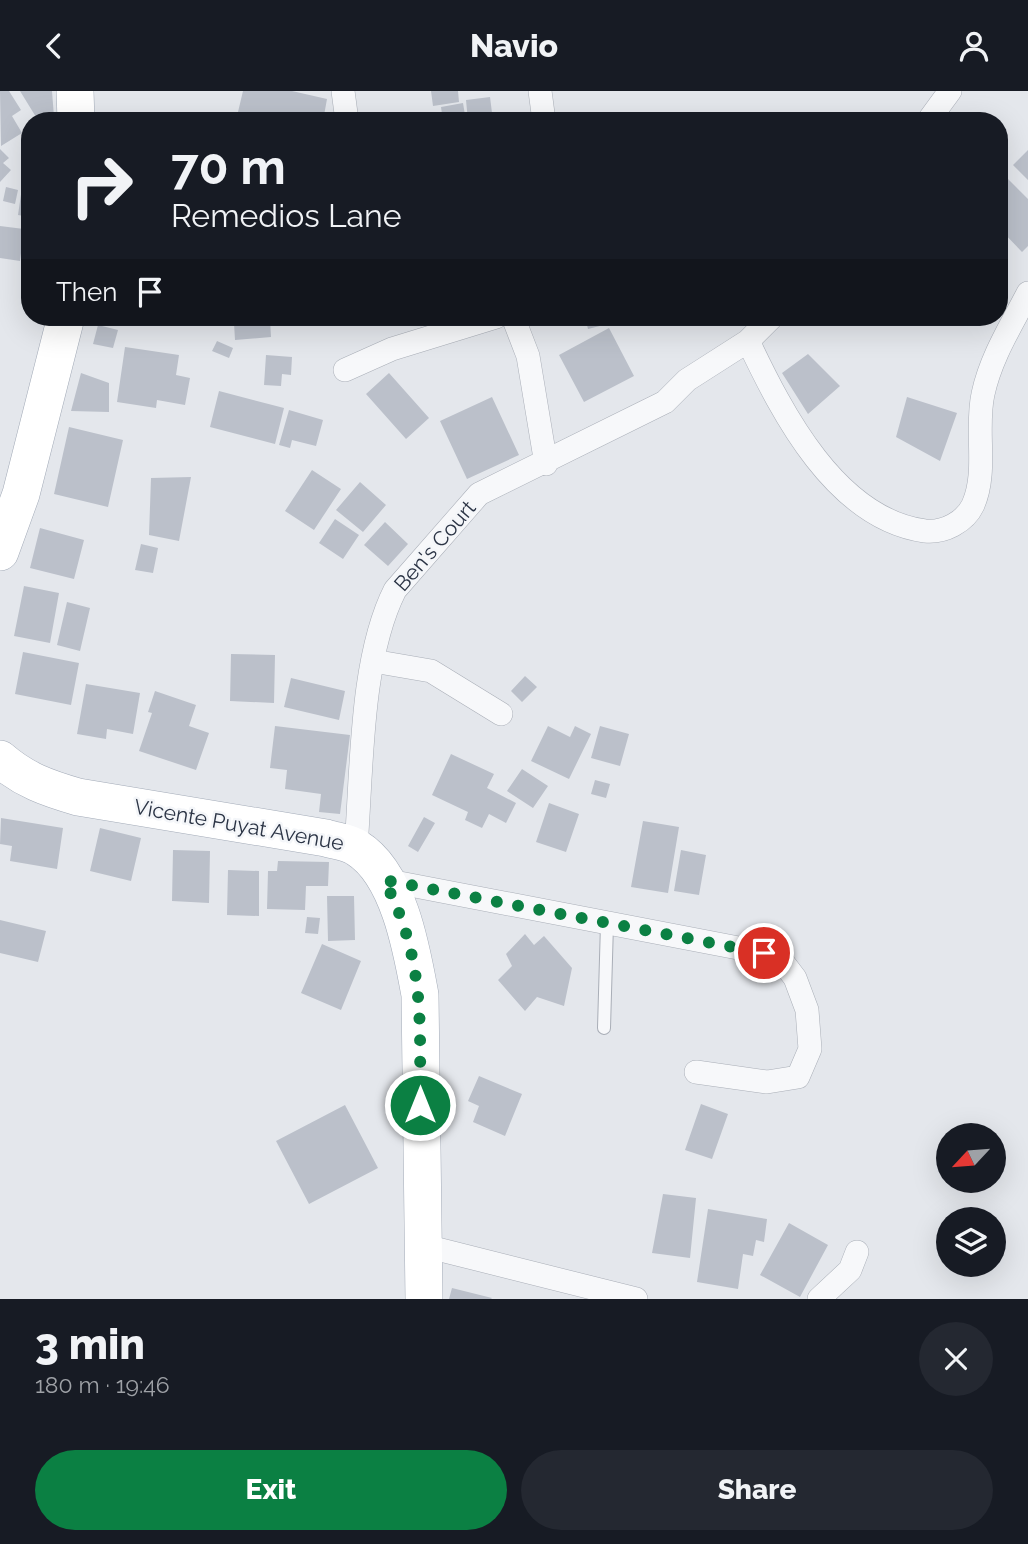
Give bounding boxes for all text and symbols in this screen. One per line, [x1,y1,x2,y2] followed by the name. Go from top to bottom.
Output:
[35,27,73,65] icon: back
[470,27,558,64] text: Navio
[955,27,993,65] icon: person
[171,138,286,195] text: 70 m
[56,140,147,231] icon: right
[171,197,401,234] text: Remedios Lane
[131,273,169,311] icon: arrive
[56,277,117,307] text: Then
[389,495,481,596] street label: Ben's Court
[132,794,346,855] street label: Vicente Puyat Avenue
[734,923,794,983] pin
[745,934,783,972] icon: arrive
[383,1068,457,1142] position arrow
[936,1123,1006,1193] north arrow
[936,1123,1006,1277] map controls
[936,1207,1006,1277] button: layers
[35,1320,145,1369] text: 3 min
[919,1322,993,1396] button: close
[35,1371,170,1398] text: 180 m · 19:46
[35,1450,507,1530] button: Exit
[521,1450,993,1530] button: Share

